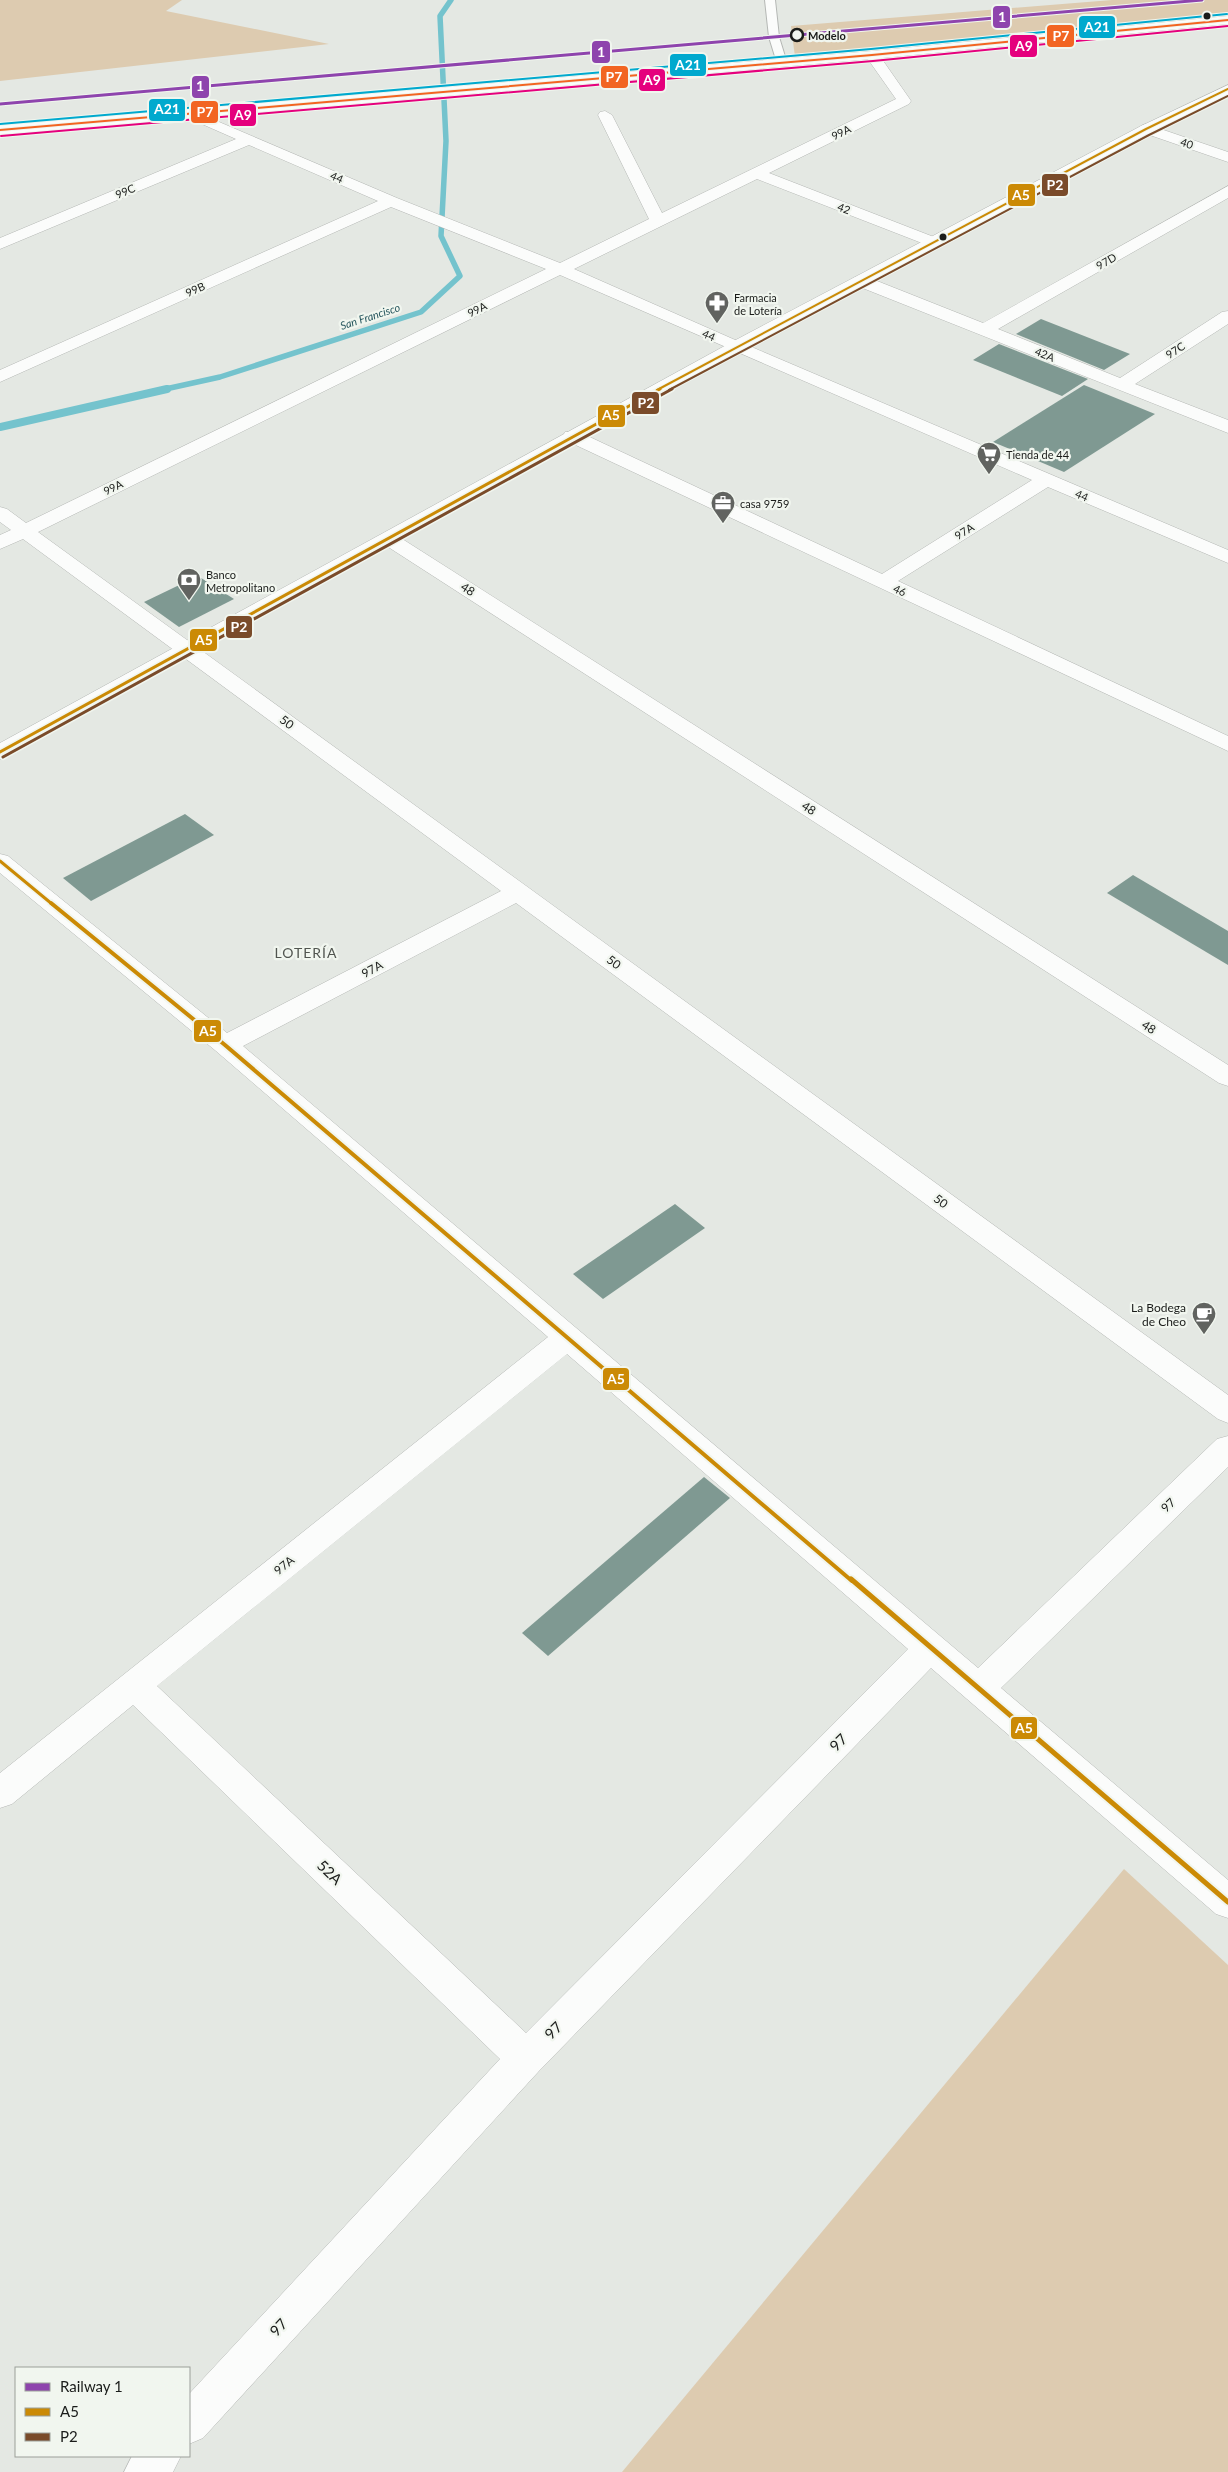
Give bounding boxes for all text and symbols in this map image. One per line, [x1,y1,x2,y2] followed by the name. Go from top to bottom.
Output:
[992,5,1011,29] line badge: 1
[998,8,1006,25] text: 1
[1202,11,1212,21] unlabelled marker
[1078,15,1116,39] line badge: A21
[1083,18,1110,35] text: A21
[1046,24,1075,48] line badge: P7
[1053,27,1069,44] text: P7
[790,28,804,42] marker: Modelo
[808,29,846,42] place label: Modelo
[1009,34,1038,58] line badge: A9
[1014,37,1033,54] text: A9
[591,40,611,64] line badge: 1
[597,43,605,60] text: 1
[669,53,707,77] line badge: A21
[674,56,701,73] text: A21
[600,65,629,89] line badge: P7
[606,68,622,85] text: P7
[638,68,666,92] line badge: A9
[642,71,661,88] text: A9
[191,75,210,99] line badge: 1
[196,77,204,94] text: 1
[148,98,186,122] line badge: A21
[153,100,180,117] text: A21
[190,100,219,124] line badge: P7
[197,103,213,120] text: P7
[229,103,257,127] line badge: A9
[233,106,252,123] text: A9
[829,121,853,142] street label: 99A
[1179,135,1196,151] street label: 40
[329,168,346,186] street label: 44
[1041,173,1069,197] line badge: P2
[1047,176,1063,193] text: P2
[113,181,137,201] street label: 99C
[1007,183,1036,207] line badge: A5
[1011,186,1030,203] text: A5
[836,200,852,216] street label: 42
[938,232,948,242] unlabelled marker
[1094,250,1118,272] street label: 97D
[183,279,207,299] street label: 99B
[704,290,730,324] pharmacy icon: Farmacia de Lotería
[734,291,782,317] place label: Farmacia de Lotería
[465,298,489,319] street label: 99A
[338,300,402,332] water label: San Francisco
[701,326,718,344] street label: 44
[1163,339,1188,361] street label: 97C
[1033,344,1057,364] street label: 42A
[631,391,660,415] line badge: P2
[638,394,654,411] text: P2
[597,404,626,428] line badge: A5
[601,406,620,423] text: A5
[976,441,1002,475] supermarket icon: Tienda de 44
[1006,448,1070,461] place label: Tienda de 44
[101,476,125,497] street label: 99A
[1074,487,1091,504] street label: 44
[710,490,736,524] office icon: casa 9759
[740,497,789,510] place label: casa 9759
[952,520,976,542] street label: 97A
[176,567,202,601] bank icon: Banco Metropolitano
[206,568,275,594] place label: Banco Metropolitano
[458,579,478,599] street label: 48
[891,581,909,599] street label: 46
[225,615,253,639] line badge: P2
[231,618,247,635] text: P2
[189,628,218,652] line badge: A5
[194,631,213,648] text: A5
[277,712,297,732] street label: 50
[799,798,819,818] street label: 48
[275,944,338,961] district label: LOTERÍA
[604,952,624,972] street label: 50
[359,957,386,981] street label: 97A
[1139,1017,1159,1037] street label: 48
[193,1019,222,1043] line badge: A5
[198,1022,217,1039] text: A5
[931,1191,951,1211] street label: 50
[1131,1300,1186,1329] place label: La Bodega de Cheo
[1191,1301,1217,1335] cafe icon: La Bodega de Cheo
[602,1367,630,1391] line badge: A5
[606,1370,625,1387] text: A5
[1158,1495,1178,1515] street label: 97
[271,1552,298,1578] street label: 97A
[1010,1716,1038,1740] line badge: A5
[1014,1719,1033,1736] text: A5
[825,1729,851,1755] street label: 97
[314,1856,347,1889] street label: 52A
[540,2017,566,2043] street label: 97
[265,2314,291,2340] street label: 97
[15,2367,190,2457] legend
[60,2377,123,2395] text: Railway 1
[60,2402,79,2420] text: A5
[60,2427,78,2445] text: P2

